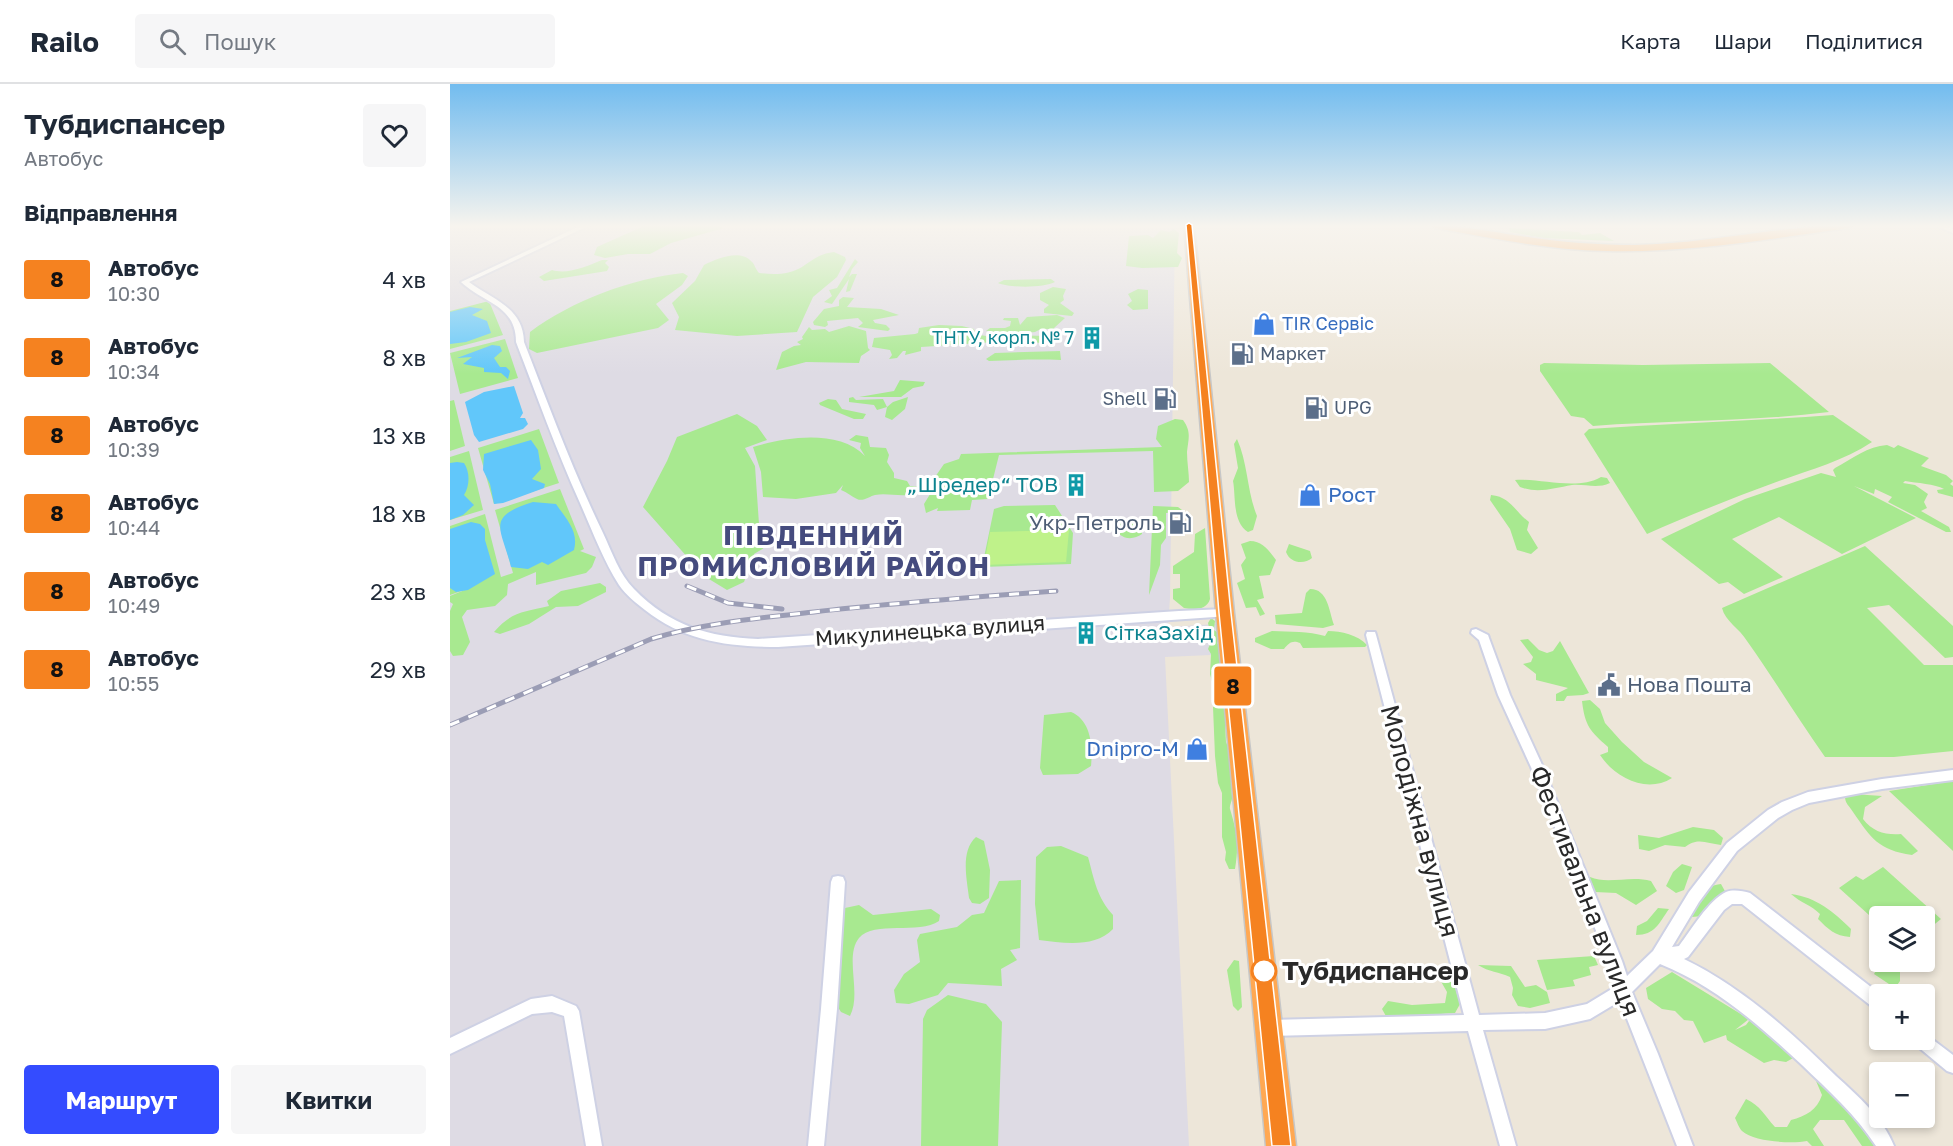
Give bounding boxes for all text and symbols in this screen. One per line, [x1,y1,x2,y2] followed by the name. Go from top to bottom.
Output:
[135,14,555,68] search box
[30,25,99,58] text: Railo
[156,25,189,58] icon: search
[204,28,277,55] text: Пошук
[1620,28,1681,54] text: Карта
[1714,28,1772,54] text: Шари
[1805,28,1923,54] text: Поділитися
[363,104,426,167] button: heart
[24,107,225,140] text: Тубдиспансер
[24,146,103,170] text: Автобус
[24,199,177,226] text: Відправлення
[108,254,199,281] text: Автобус
[50,266,64,292] text: 8
[383,266,426,293] text: 4 хв
[108,281,160,305] text: 10:30
[1251,311,1277,337] shop icon: TIR Сервіс
[1282,312,1374,334] place label: TIR Сервіс
[1079,325,1105,351] building icon: ТНТУ, корп. № 7
[932,326,1074,348] place label: ТНТУ, корп. № 7
[108,332,199,359] text: Автобус
[1229,341,1255,367] fuel station icon: Маркет
[1260,342,1326,364] place label: Маркет
[50,344,64,370] text: 8
[383,344,426,371] text: 8 хв
[108,359,160,383] text: 10:34
[1152,386,1178,412] fuel station icon: Shell
[1102,387,1147,409] place label: Shell
[1303,395,1329,421] fuel station icon: UPG
[1334,396,1372,418] place label: UPG
[108,410,199,437] text: Автобус
[50,422,64,448] text: 8
[372,422,426,449] text: 13 хв
[108,437,160,461] text: 10:39
[907,471,1058,497] place label: „Шредер“ ТОВ
[1063,472,1089,498] building icon: „Шредер“ ТОВ
[1328,481,1376,507] place label: Рост
[1297,482,1323,508] shop icon: Рост
[108,488,199,515] text: Автобус
[50,500,64,526] text: 8
[372,500,426,527] text: 18 хв
[1029,509,1162,535] place label: Укр-Петроль
[1167,510,1193,536] fuel station icon: Укр-Петроль
[108,515,161,539] text: 10:44
[638,519,990,582] district label: ПІВДЕННИЙ ПРОМИСЛОВИЙ РАЙОН
[108,566,199,593] text: Автобус
[50,578,64,604] text: 8
[370,578,426,605] text: 23 хв
[108,593,160,617] text: 10:49
[814,609,1046,651] street label: Микулинецька вулиця
[1104,619,1213,645] place label: СіткаЗахід
[1073,620,1099,646] building icon: СіткаЗахід
[108,644,199,671] text: Автобус
[50,656,64,682] text: 8
[370,656,426,683] text: 29 хв
[1214,666,1252,706] line badge: 8
[108,671,159,695] text: 10:55
[1627,671,1752,697] place label: Нова Пошта
[1596,672,1622,698] public building icon: Нова Пошта
[1226,673,1240,699] text: 8
[1375,701,1466,940] street label: Молодіжна вулиця
[1086,735,1179,761] place label: Dnipro-M
[1184,736,1210,762] shop icon: Dnipro-M
[1523,761,1648,1021] street label: Фестивальна вулиця
[1869,906,1935,1128] map controls
[1869,906,1935,972] button: layers
[1282,955,1469,986] place label: Тубдиспансер
[1251,958,1277,984] marker: Тубдиспансер
[1869,984,1935,1050] button: +
[1869,1062,1935,1128] button: −
[24,1065,219,1134] button: Маршрут
[231,1065,426,1134] button: Квитки

